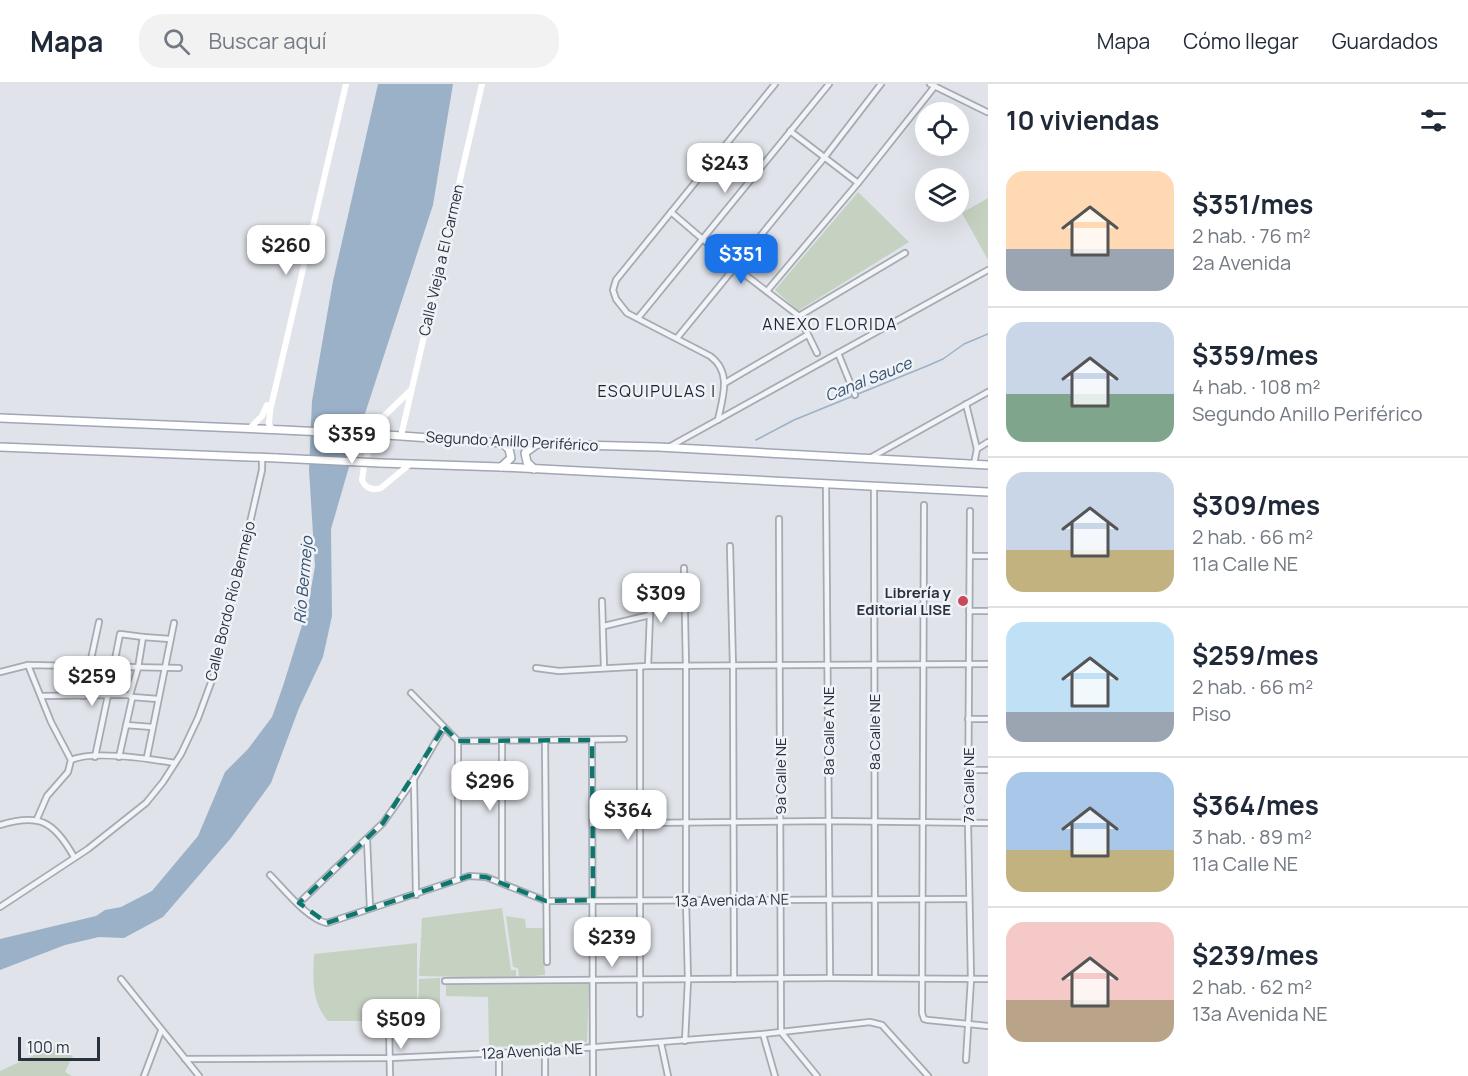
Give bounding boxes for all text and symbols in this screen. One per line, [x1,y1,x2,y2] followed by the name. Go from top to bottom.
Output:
[139,14,559,68] search box
[30,22,103,60] text: Mapa
[160,25,193,58] icon: search
[208,26,327,56] text: Buscar aquí
[1097,27,1150,55] text: Mapa
[1183,27,1299,55] text: Cómo llegar
[1332,27,1438,55] text: Guardados
[915,102,969,222] map controls
[915,102,969,156] button: locate
[1006,102,1159,138] text: 10 viviendas
[1417,104,1450,137] icon: filters
[689,143,761,194] pin: $243
[701,149,749,176] text: $243
[915,168,969,222] button: layers
[413,182,469,338] street label: Calle Vieja a El Carmen
[1192,186,1313,222] text: $351/mes
[1054,195,1126,267] icon: home
[1192,222,1311,249] text: 2 hab. · 76 m²
[250,225,322,276] pin: $260
[261,231,311,258] text: $260
[705,234,777,285] pin: $351
[719,240,763,267] text: $351
[1192,249,1291,276] text: 2a Avenida
[762,313,898,335] district label: ANEXO FLORIDA
[1192,337,1318,373] text: $359/mes
[1054,346,1126,418] icon: home
[821,351,916,406] water label: Canal Sauce
[1192,373,1320,400] text: 4 hab. · 108 m²
[598,380,716,402] district label: ESQUIPULAS I
[1192,400,1422,427] text: Segundo Anillo Periférico
[316,414,388,465] pin: $359
[328,420,376,447] text: $359
[425,426,599,456] street label: Segundo Anillo Periférico
[1192,487,1320,523] text: $309/mes
[1054,496,1126,568] icon: home
[200,519,260,683] street label: Calle Bordo Río Bermejo
[1192,523,1313,550] text: 2 hab. · 66 m²
[288,534,318,625] water label: Río Bermejo
[1192,550,1298,577] text: 11a Calle NE
[625,573,697,624] pin: $309
[636,579,686,606] text: $309
[857,582,952,620] place label: Librería y Editorial LISE
[956,594,970,608] marker: Librería y Editorial LISE
[1192,637,1319,673] text: $259/mes
[1054,646,1126,718] icon: home
[56,656,128,707] pin: $259
[68,662,116,689] text: $259
[1192,673,1313,700] text: 2 hab. · 66 m²
[818,686,839,776] street label: 8a Calle A NE
[864,694,885,770] street label: 8a Calle NE
[1192,700,1231,727] text: Piso
[770,737,791,815] street label: 9a Calle NE
[958,747,979,823] street label: 7a Calle NE
[454,761,526,812] pin: $296
[465,767,515,794] text: $296
[1192,787,1319,823] text: $364/mes
[592,790,664,841] pin: $364
[604,796,652,823] text: $364
[1054,796,1126,868] icon: home
[1192,823,1312,850] text: 3 hab. · 89 m²
[1192,850,1298,877] text: 11a Calle NE
[675,889,789,911] street label: 13a Avenida A NE
[576,917,648,968] pin: $239
[588,923,636,950] text: $239
[1192,937,1318,973] text: $239/mes
[1054,946,1126,1018] icon: home
[1192,973,1312,1000] text: 2 hab. · 62 m²
[365,999,437,1050] pin: $509
[1192,1000,1328,1027] text: 13a Avenida NE
[376,1005,426,1032] text: $509
[18,1034,100,1062] scale bar
[27,1036,70,1058] text: 100 m
[481,1038,583,1064] street label: 12a Avenida NE

